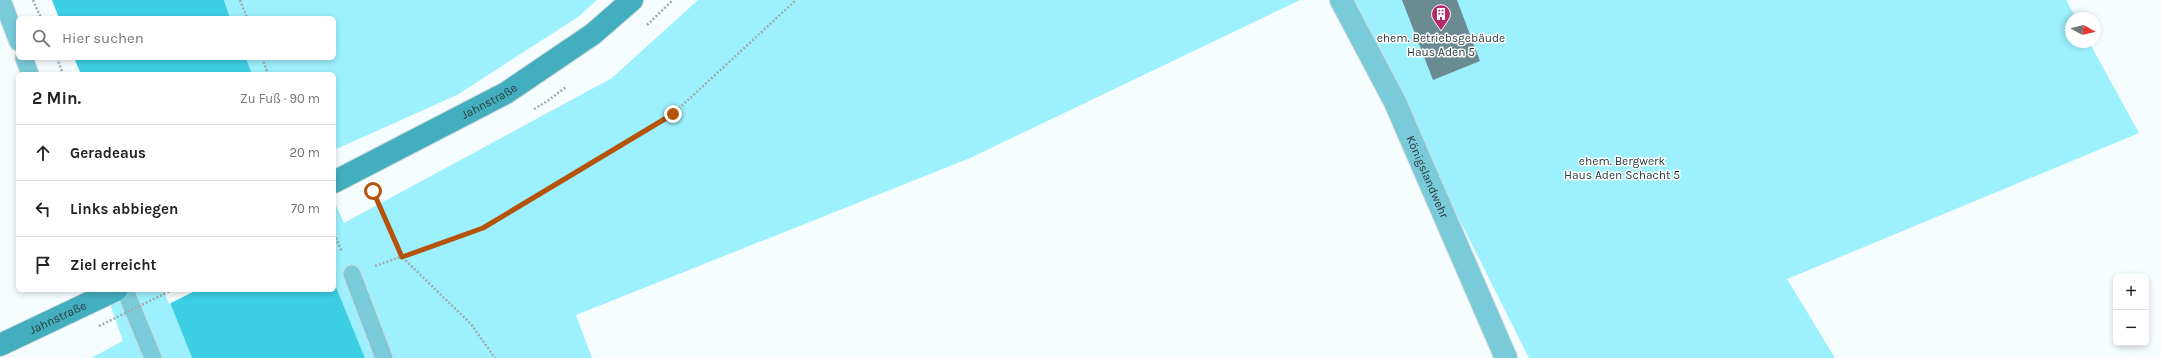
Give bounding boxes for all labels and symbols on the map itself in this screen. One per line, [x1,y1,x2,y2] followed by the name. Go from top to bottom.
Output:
[1430,3,1452,31] building icon: ehem. Betriebsgebäude Haus Aden 5
[2065,12,2101,48] north arrow
[1377,31,1505,59] place label: ehem. Betriebsgebäude Haus Aden 5
[459,80,520,122] street label: Jahnstraße
[664,105,682,123] route end
[1403,133,1452,221] street label: Königslandwehr
[1564,154,1680,182] park label: ehem. Bergwerk Haus Aden Schacht 5
[364,182,382,200] route start
[27,298,89,337] street label: Jahnstraße

